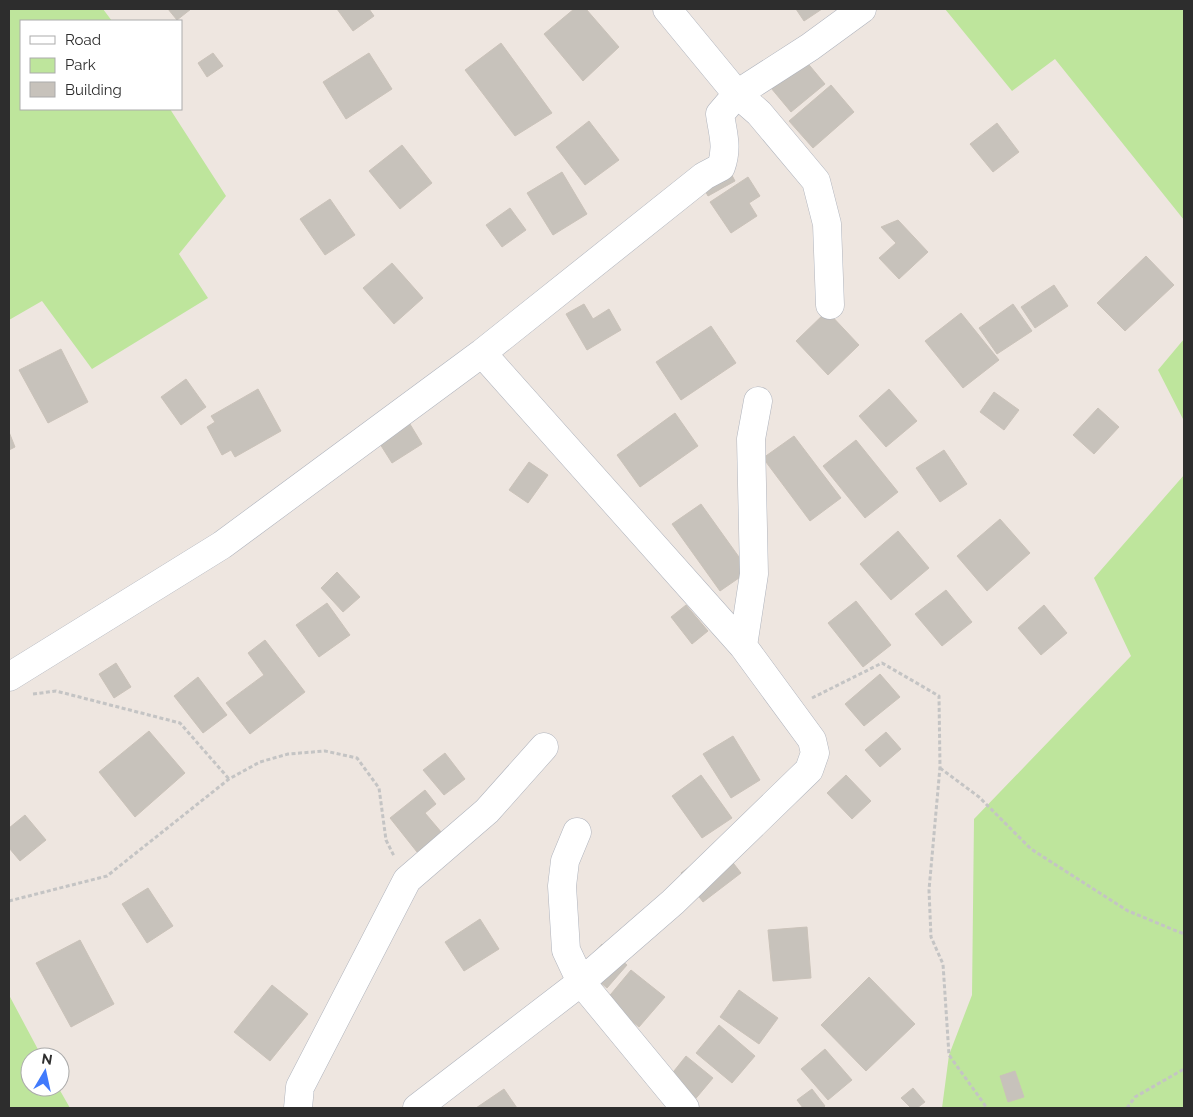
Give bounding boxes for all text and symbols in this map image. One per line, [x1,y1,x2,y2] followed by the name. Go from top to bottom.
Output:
[20,20,182,110] legend
[65,31,101,49] text: Road
[65,56,96,74] text: Park
[65,81,122,99] text: Building
[20,1047,70,1097] north arrow
[41,1050,54,1068] text: N

